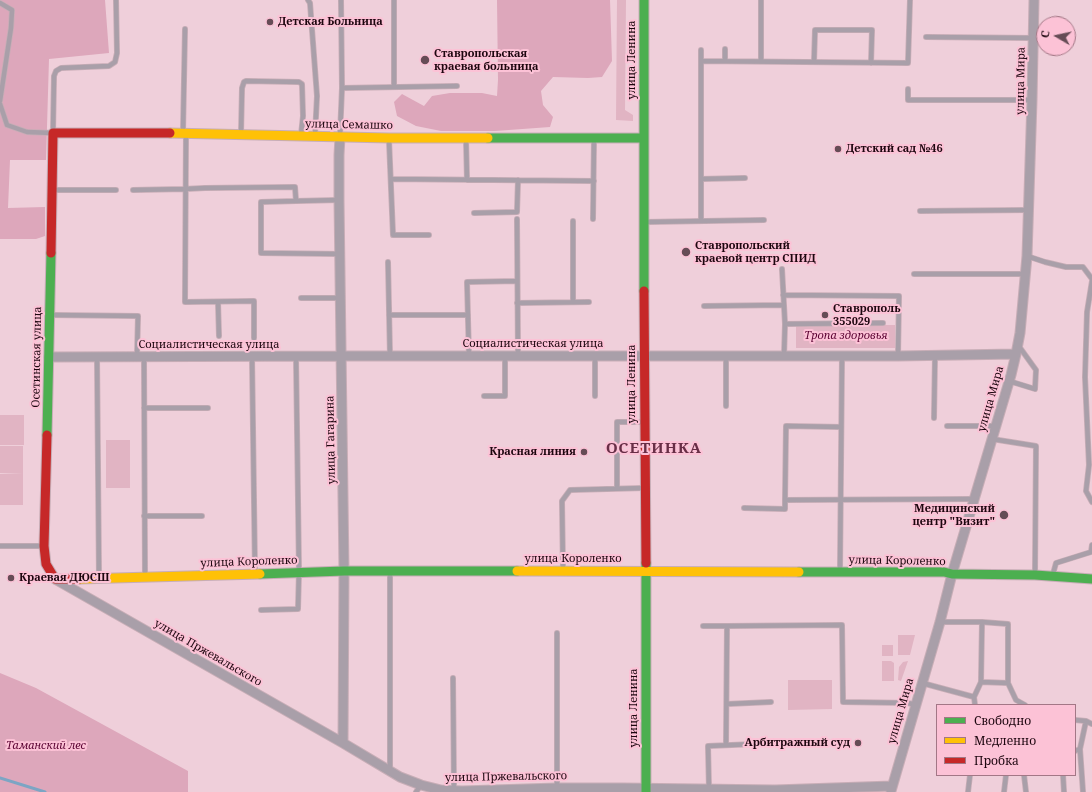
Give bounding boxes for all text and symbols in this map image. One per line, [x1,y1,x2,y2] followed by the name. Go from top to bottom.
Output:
[278,15,383,29] place label: Детская Больница
[1036,16,1076,56] north arrow
[265,17,275,27] marker: Детская Больница
[625,20,639,100] street label: улица Ленина
[1037,29,1053,39] text: С
[434,47,539,73] place label: Ставропольская краевая больница
[1014,47,1028,115] street label: улица Мира
[419,54,431,66] marker: Ставропольская краевая больница
[305,118,393,132] street label: улица Семашко
[846,142,943,156] place label: Детский сад №46
[833,144,843,154] marker: Детский сад №46
[695,239,816,265] place label: Ставропольский краевой центр СПИД
[680,246,692,258] marker: Ставропольский краевой центр СПИД
[833,302,900,328] place label: Ставрополь 355029
[30,306,44,408] street label: Осетинская улица
[820,310,830,320] marker: Ставрополь 355029
[804,329,888,343] park label: Тропа здоровья
[462,337,604,351] street label: Социалистическая улица
[138,338,280,352] street label: Социалистическая улица
[625,344,639,424] street label: улица Ленина
[975,364,1007,434] street label: улица Мира
[324,395,338,485] street label: улица Гагарина
[606,440,702,458] district label: ОСЕТИНКА
[489,445,576,459] place label: Красная линия
[579,447,589,457] marker: Красная линия
[912,502,995,528] place label: Медицинский центр "Визит"
[998,509,1010,521] marker: Медицинский центр "Визит"
[524,552,622,566] street label: улица Короленко
[200,554,298,570] street label: улица Короленко
[848,554,946,568] street label: улица Короленко
[19,571,110,585] place label: Краевая ДЮСШ
[6,573,16,583] marker: Краевая ДЮСШ
[152,617,264,689] street label: улица Пржевальского
[627,668,641,748] street label: улица Ленина
[885,676,917,746] street label: улица Мира
[936,704,1076,776] legend
[974,712,1031,729] text: Свободно
[974,732,1036,749] text: Медленно
[744,736,850,750] place label: Арбитражный суд
[853,738,863,748] marker: Арбитражный суд
[6,739,86,753] park label: Таманский лес
[974,752,1019,769] text: Пробка
[445,769,567,785] street label: улица Пржевальского

